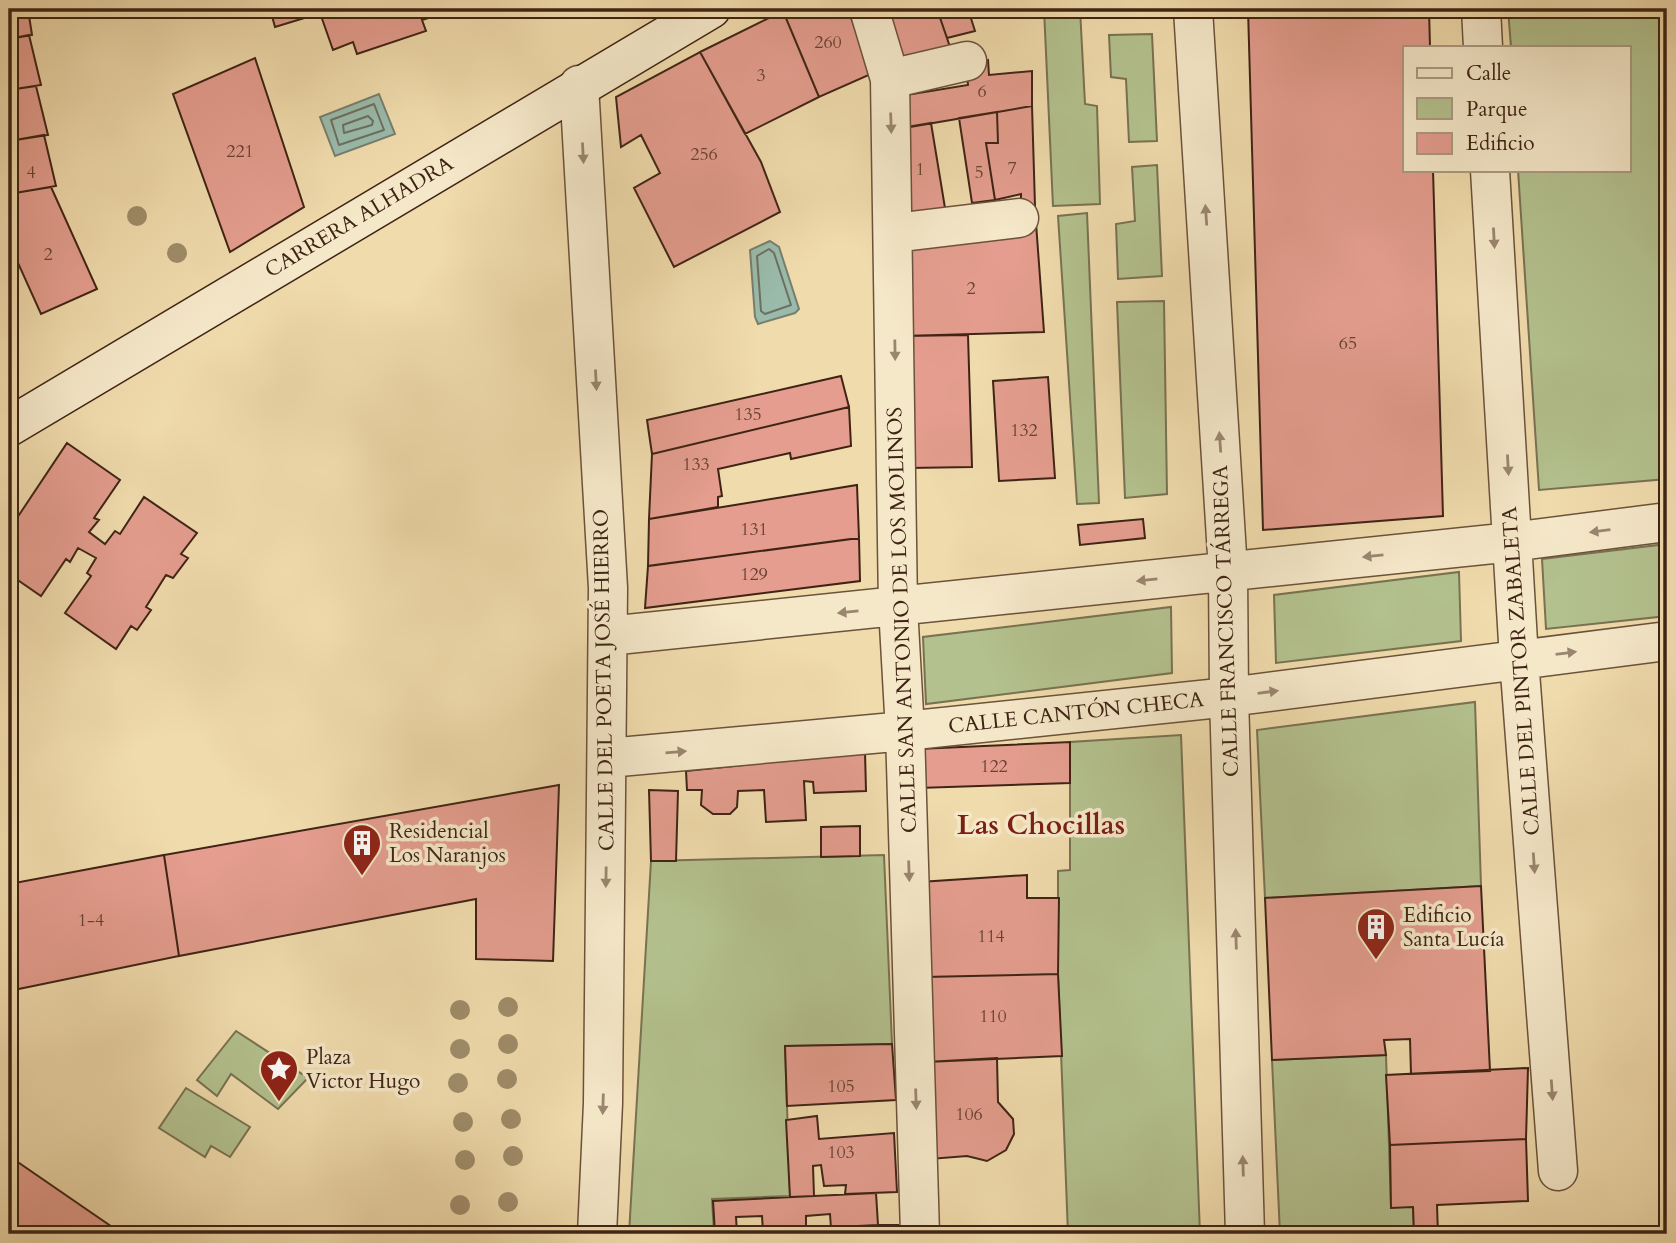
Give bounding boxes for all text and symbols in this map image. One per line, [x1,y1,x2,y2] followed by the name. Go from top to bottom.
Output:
[814,30,842,55] house number: 260
[1403,46,1630,172] legend
[1466,59,1511,88] text: Calle
[756,63,766,88] house number: 3
[977,79,987,104] house number: 6
[1466,95,1527,124] text: Parque
[886,112,897,134] one-way arrow
[1466,129,1535,158] text: Edificio
[226,139,254,164] house number: 221
[578,142,589,164] one-way arrow
[690,142,718,167] house number: 256
[259,149,459,285] street label: CARRERA ALHADRA
[1007,156,1017,181] house number: 7
[915,157,925,182] house number: 1
[26,160,36,185] house number: 4
[974,160,984,185] house number: 5
[1200,204,1211,226] one-way arrow
[1489,227,1500,249] one-way arrow
[43,242,53,267] house number: 2
[966,276,976,301] house number: 2
[1339,331,1357,356] house number: 65
[889,340,901,362] one-way arrow
[591,370,602,392] one-way arrow
[734,402,762,427] house number: 135
[880,406,924,834] street label: CALLE SAN ANTONIO DE LOS MOLINOS
[1010,418,1038,443] house number: 132
[1214,431,1225,453] one-way arrow
[682,452,710,477] house number: 133
[1502,454,1513,476] one-way arrow
[1206,465,1246,777] street label: CALLE FRANCISCO TÁRREGA
[1495,505,1547,836] street label: CALLE DEL PINTOR ZABALETA
[587,509,621,851] street label: CALLE DEL POETA JOSÉ HIERRO
[740,517,768,542] house number: 131
[1588,525,1610,536] one-way arrow
[1362,551,1384,562] one-way arrow
[740,562,768,587] house number: 129
[1136,574,1158,585] one-way arrow
[837,606,859,617] one-way arrow
[1555,648,1577,659] one-way arrow
[947,684,1205,741] street label: CALLE CANTÓN CHECA
[1257,687,1279,698] one-way arrow
[665,746,687,757] one-way arrow
[980,754,1008,779] house number: 122
[957,806,1125,844] district label: Las Chocillas
[389,817,506,870] place label: Residencial Los Naranjos
[341,822,383,877] building icon: Residencial Los Naranjos
[1529,852,1540,874] one-way arrow
[904,861,915,883] one-way arrow
[600,866,612,888] one-way arrow
[1403,901,1505,954] place label: Edificio Santa Lucía
[1355,906,1397,961] building icon: Edificio Santa Lucía
[78,908,104,933] house number: 1-4
[977,924,1005,949] house number: 114
[1231,927,1242,949] one-way arrow
[979,1004,1007,1029] house number: 110
[306,1043,420,1096] place label: Plaza Victor Hugo
[258,1048,300,1103] place icon: Plaza Victor Hugo
[827,1074,855,1099] house number: 105
[1547,1079,1558,1101] one-way arrow
[910,1088,922,1110] one-way arrow
[597,1094,608,1116] one-way arrow
[955,1102,983,1127] house number: 106
[827,1140,855,1165] house number: 103
[1237,1155,1249,1177] one-way arrow

